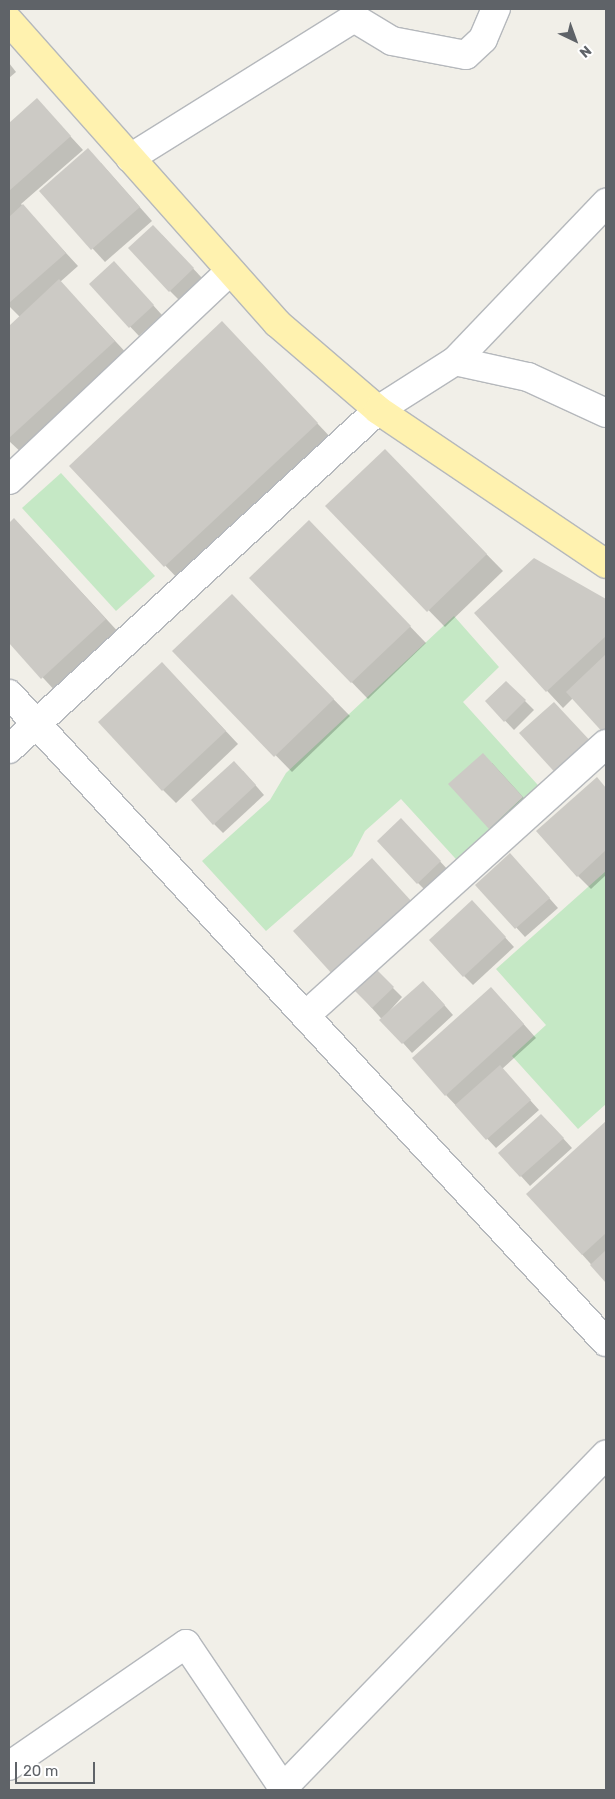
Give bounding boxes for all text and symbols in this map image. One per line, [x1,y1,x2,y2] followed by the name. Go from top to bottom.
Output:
[550,15,600,65] north arrow
[576,42,595,61] text: N
[18,1752,98,1784] scale bar
[23,1762,58,1780] text: 20 m

